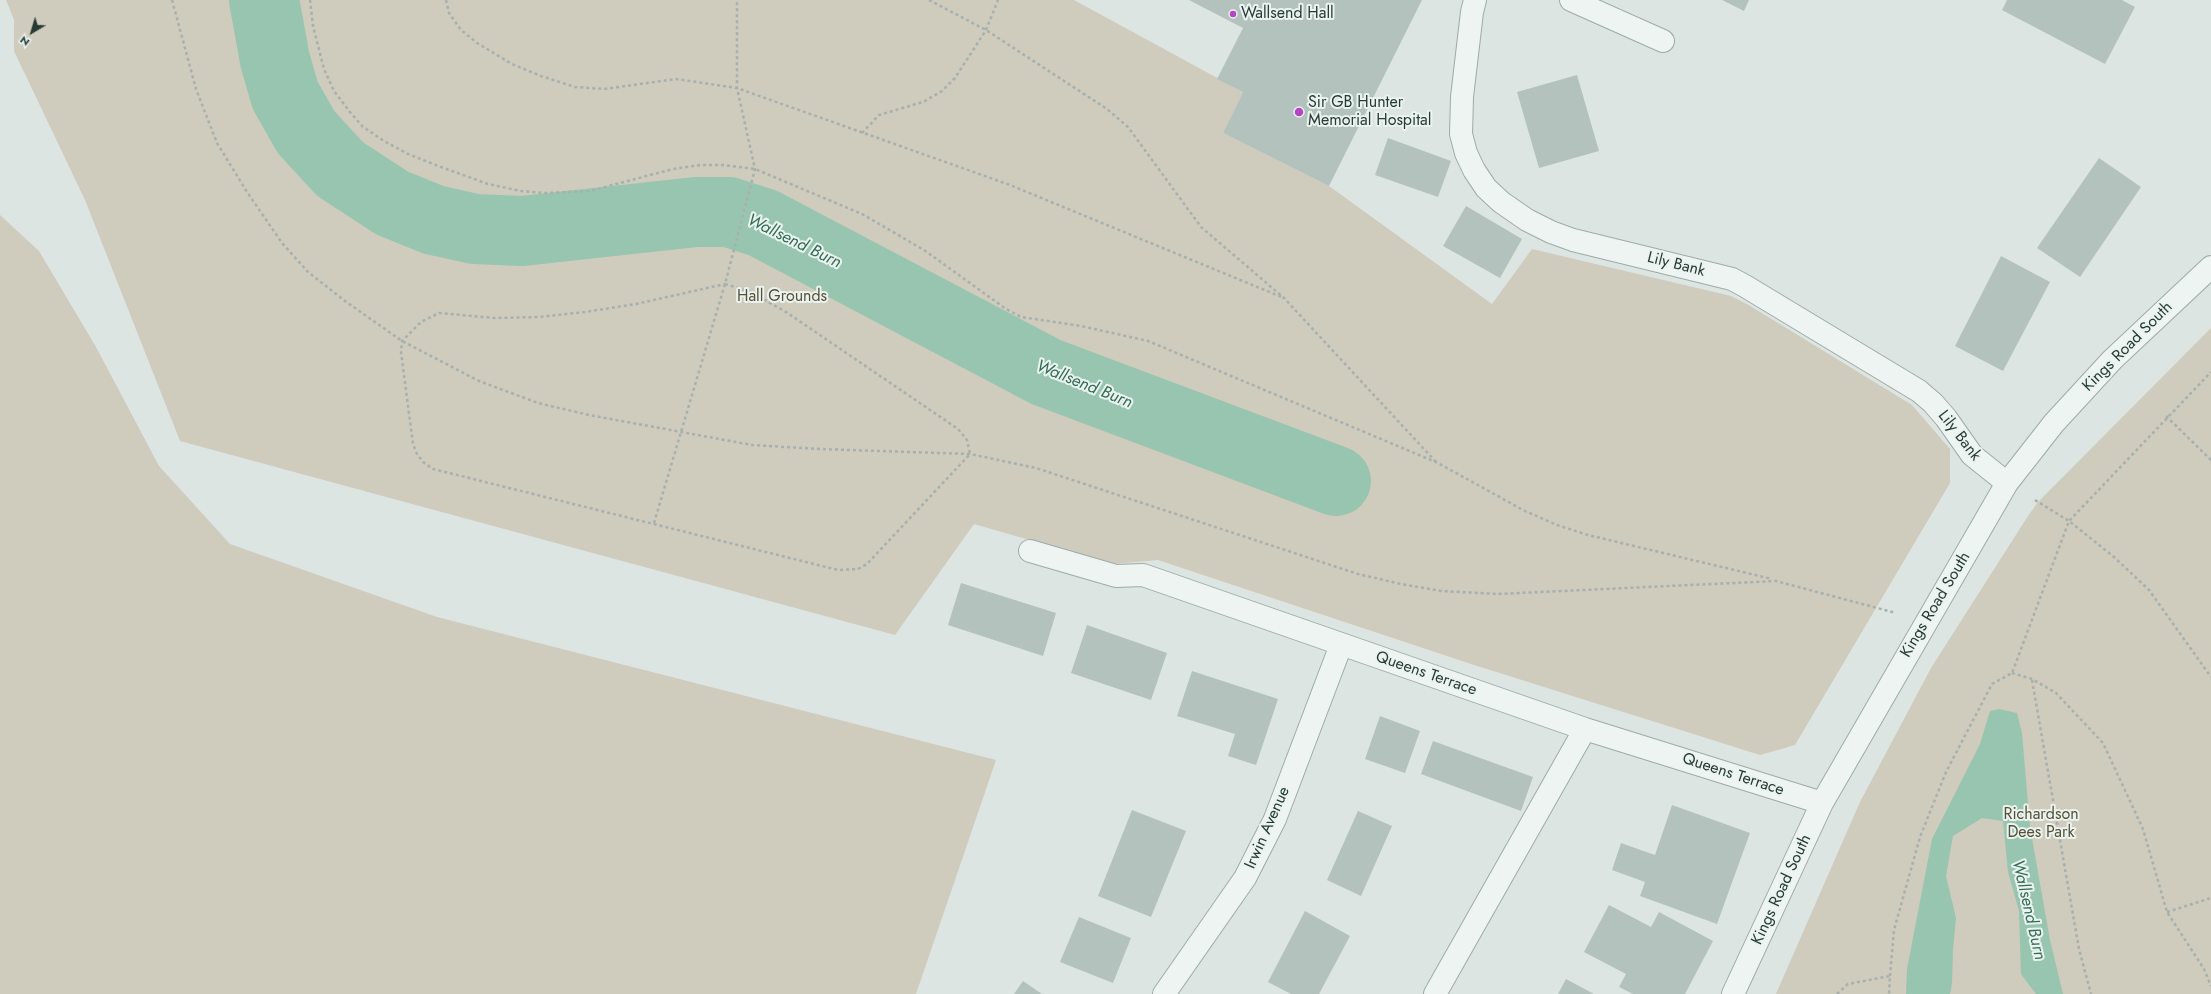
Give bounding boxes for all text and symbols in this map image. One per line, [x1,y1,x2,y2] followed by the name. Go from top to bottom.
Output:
[1241,4,1334,24] place label: Wallsend Hall
[1228,9,1238,19] marker: Wallsend Hall
[12,12,52,52] north arrow
[16,32,33,50] text: N
[1308,93,1431,131] place label: Sir GB Hunter Memorial Hospital
[1293,106,1305,118] marker: Sir GB Hunter Memorial Hospital
[744,210,844,274] water label: Wallsend Burn
[1645,249,1707,281] street label: Lily Bank
[737,287,827,307] park label: Hall Grounds
[2079,298,2177,396] street label: Kings Road South
[1033,356,1135,414] water label: Wallsend Burn
[1933,407,1985,465] street label: Lily Bank
[1897,549,1975,661] street label: Kings Road South
[1373,648,1479,700] street label: Queens Terrace
[1680,750,1786,800] street label: Queens Terrace
[1241,784,1295,872] street label: Irwin Avenue
[2003,805,2079,843] park label: Richardson Dees Park
[1748,832,1816,948] street label: Kings Road South
[2007,858,2049,962] water label: Wallsend Burn

